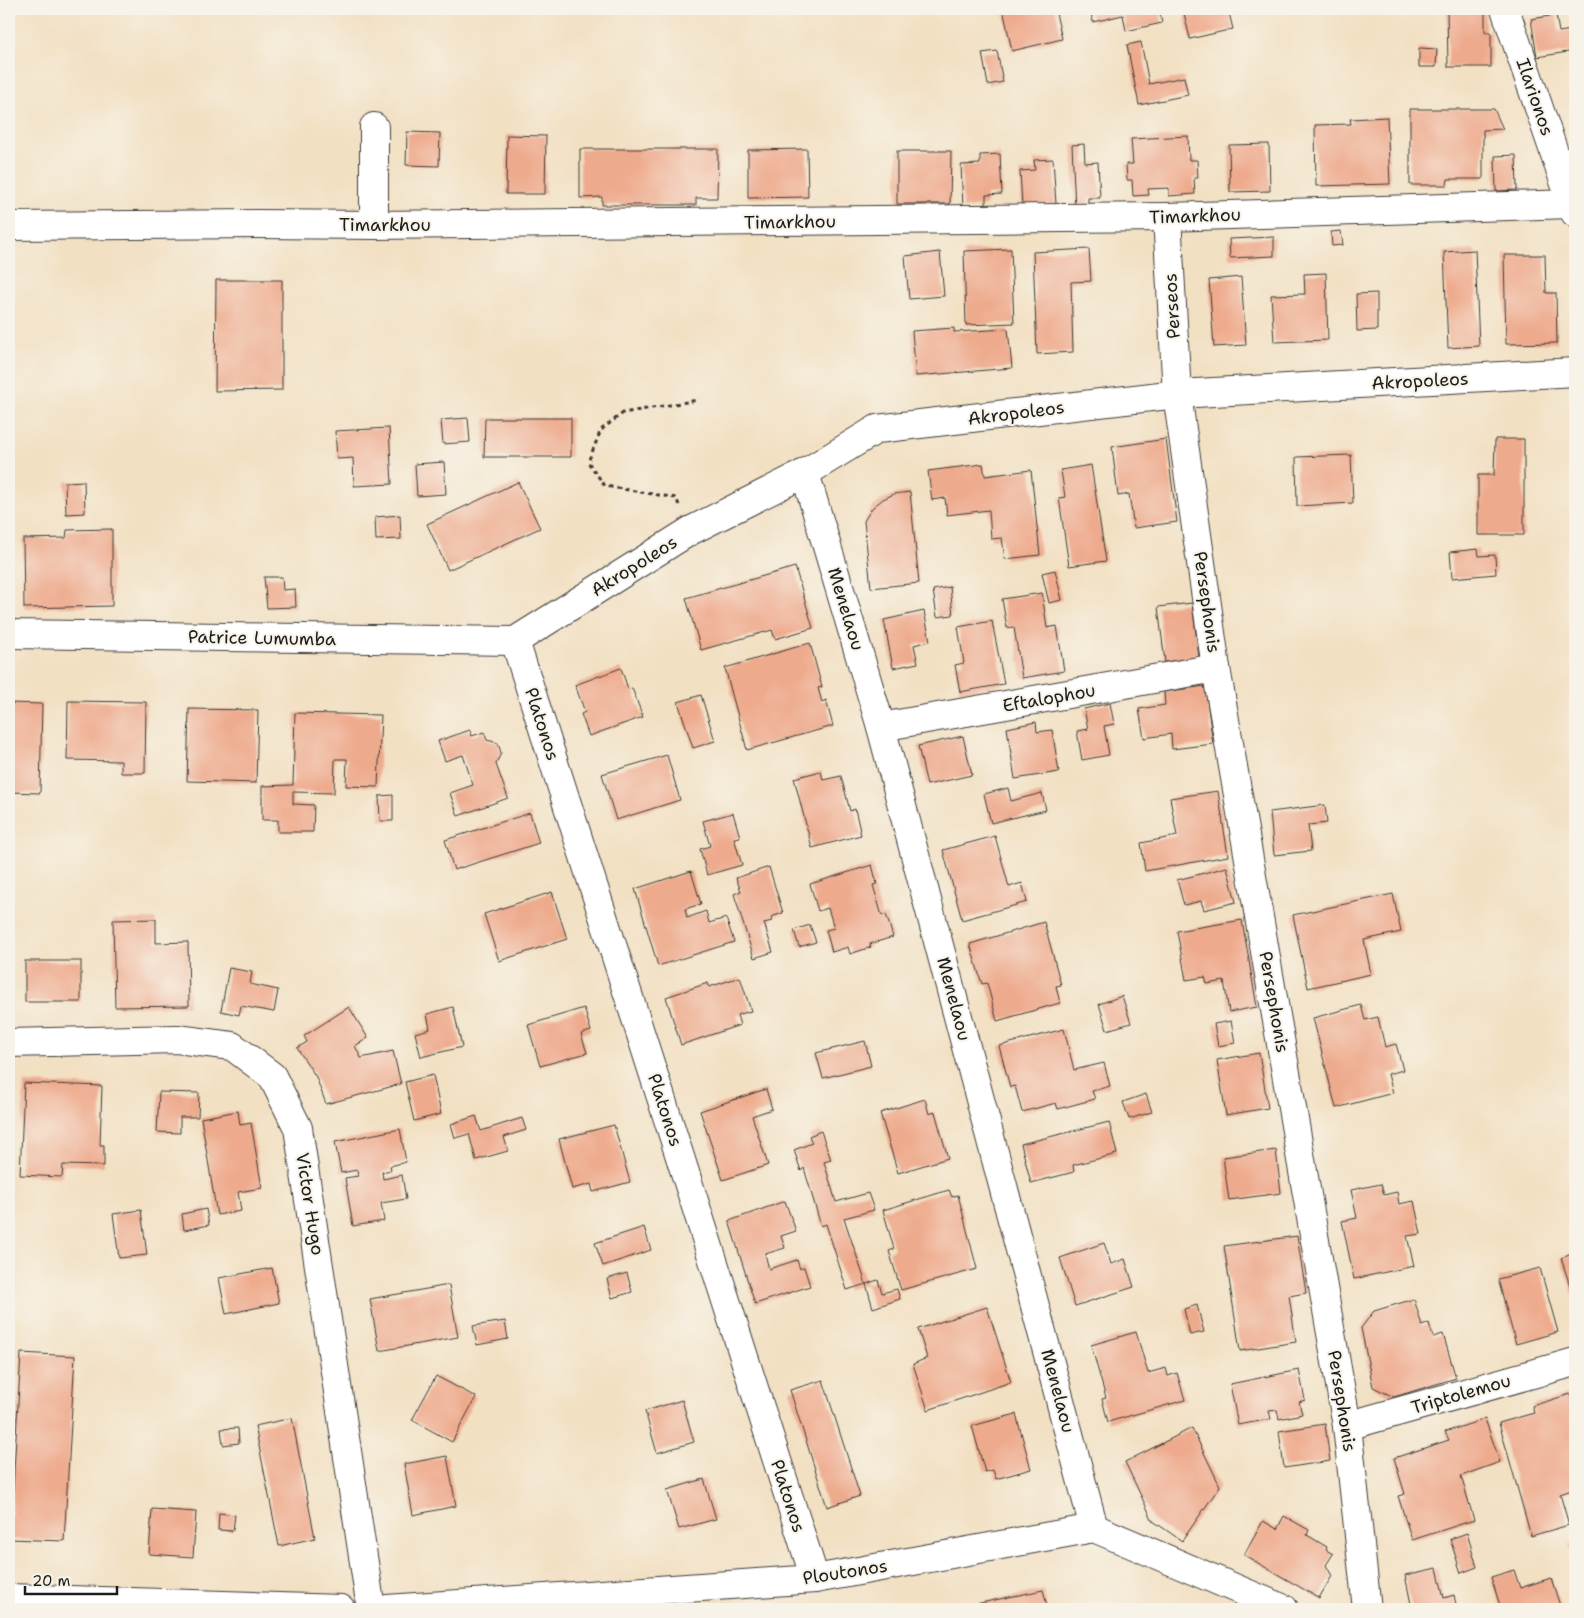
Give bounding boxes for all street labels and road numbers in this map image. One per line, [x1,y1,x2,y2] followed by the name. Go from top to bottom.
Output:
[1511,55,1559,139] street label: Ilarionos
[1149,202,1241,230] street label: Timarkhou
[744,209,836,235] street label: Timarkhou
[339,213,431,237] street label: Timarkhou
[1158,273,1186,339] street label: Perseos
[1371,366,1469,396] street label: Akropoleos
[966,395,1066,431] street label: Akropoleos
[586,530,682,602] street label: Akropoleos
[1188,550,1226,654] street label: Persephonis
[822,564,870,654] street label: Menelaou
[188,625,336,651] street label: Patrice Lumumba
[1001,678,1097,718] street label: Eftalophou
[519,684,565,764] street label: Platonos
[1253,949,1295,1055] street label: Persephonis
[931,954,977,1044] street label: Menelaou
[642,1070,688,1150] street label: Platonos
[290,1151,330,1257] street label: Victor Hugo
[1035,1346,1081,1436] street label: Menelaou
[1322,1349,1362,1453] street label: Persephonis
[1408,1368,1514,1420] street label: Triptolemou
[765,1456,811,1536] street label: Platonos
[801,1553,889,1591] street label: Ploutonos

